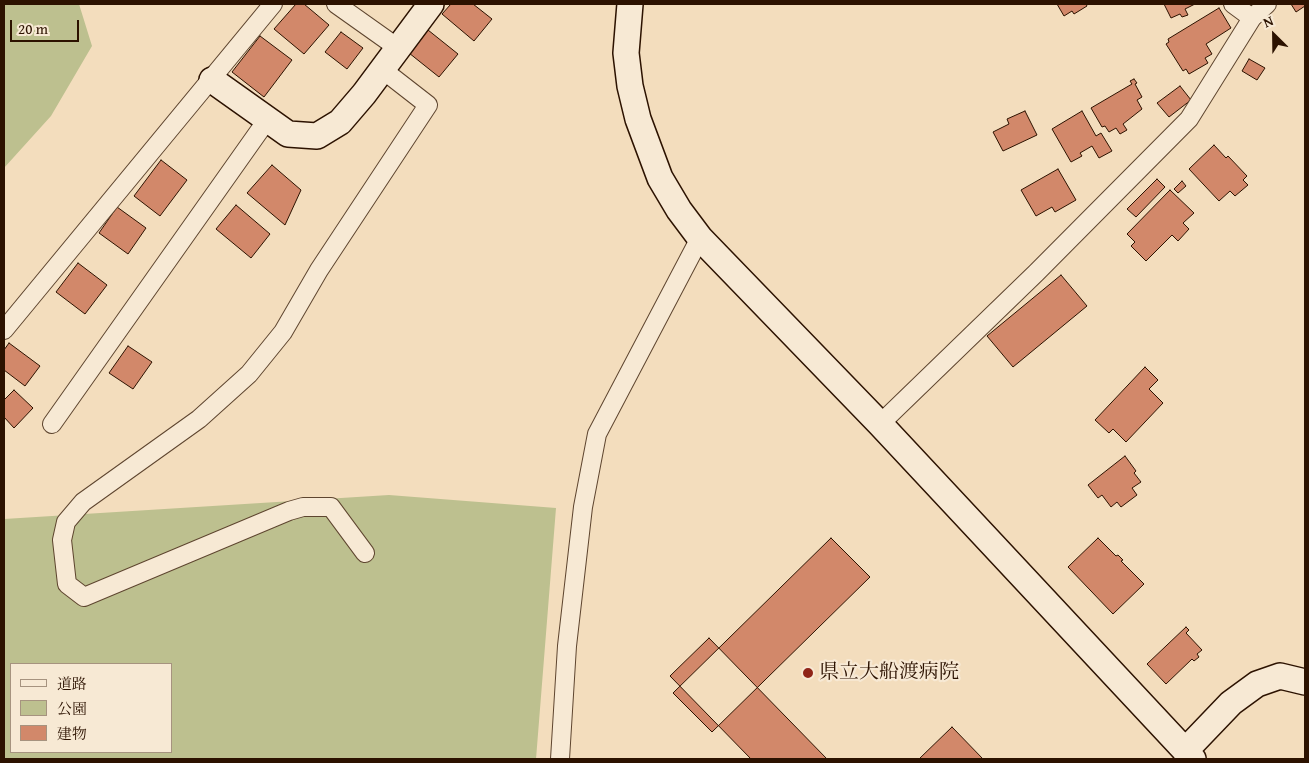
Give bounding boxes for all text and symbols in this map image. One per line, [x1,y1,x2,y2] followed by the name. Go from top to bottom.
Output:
[12,10,81,42] scale bar
[1249,10,1299,60] north arrow
[1260,10,1276,32] text: N
[18,18,48,39] text: 20 m
[819,661,959,685] place label: 県立大船渡病院
[10,663,172,753] legend
[801,666,815,680] marker: 県立大船渡病院
[57,673,87,694] text: 道路
[57,698,87,719] text: 公園
[57,723,87,744] text: 建物

